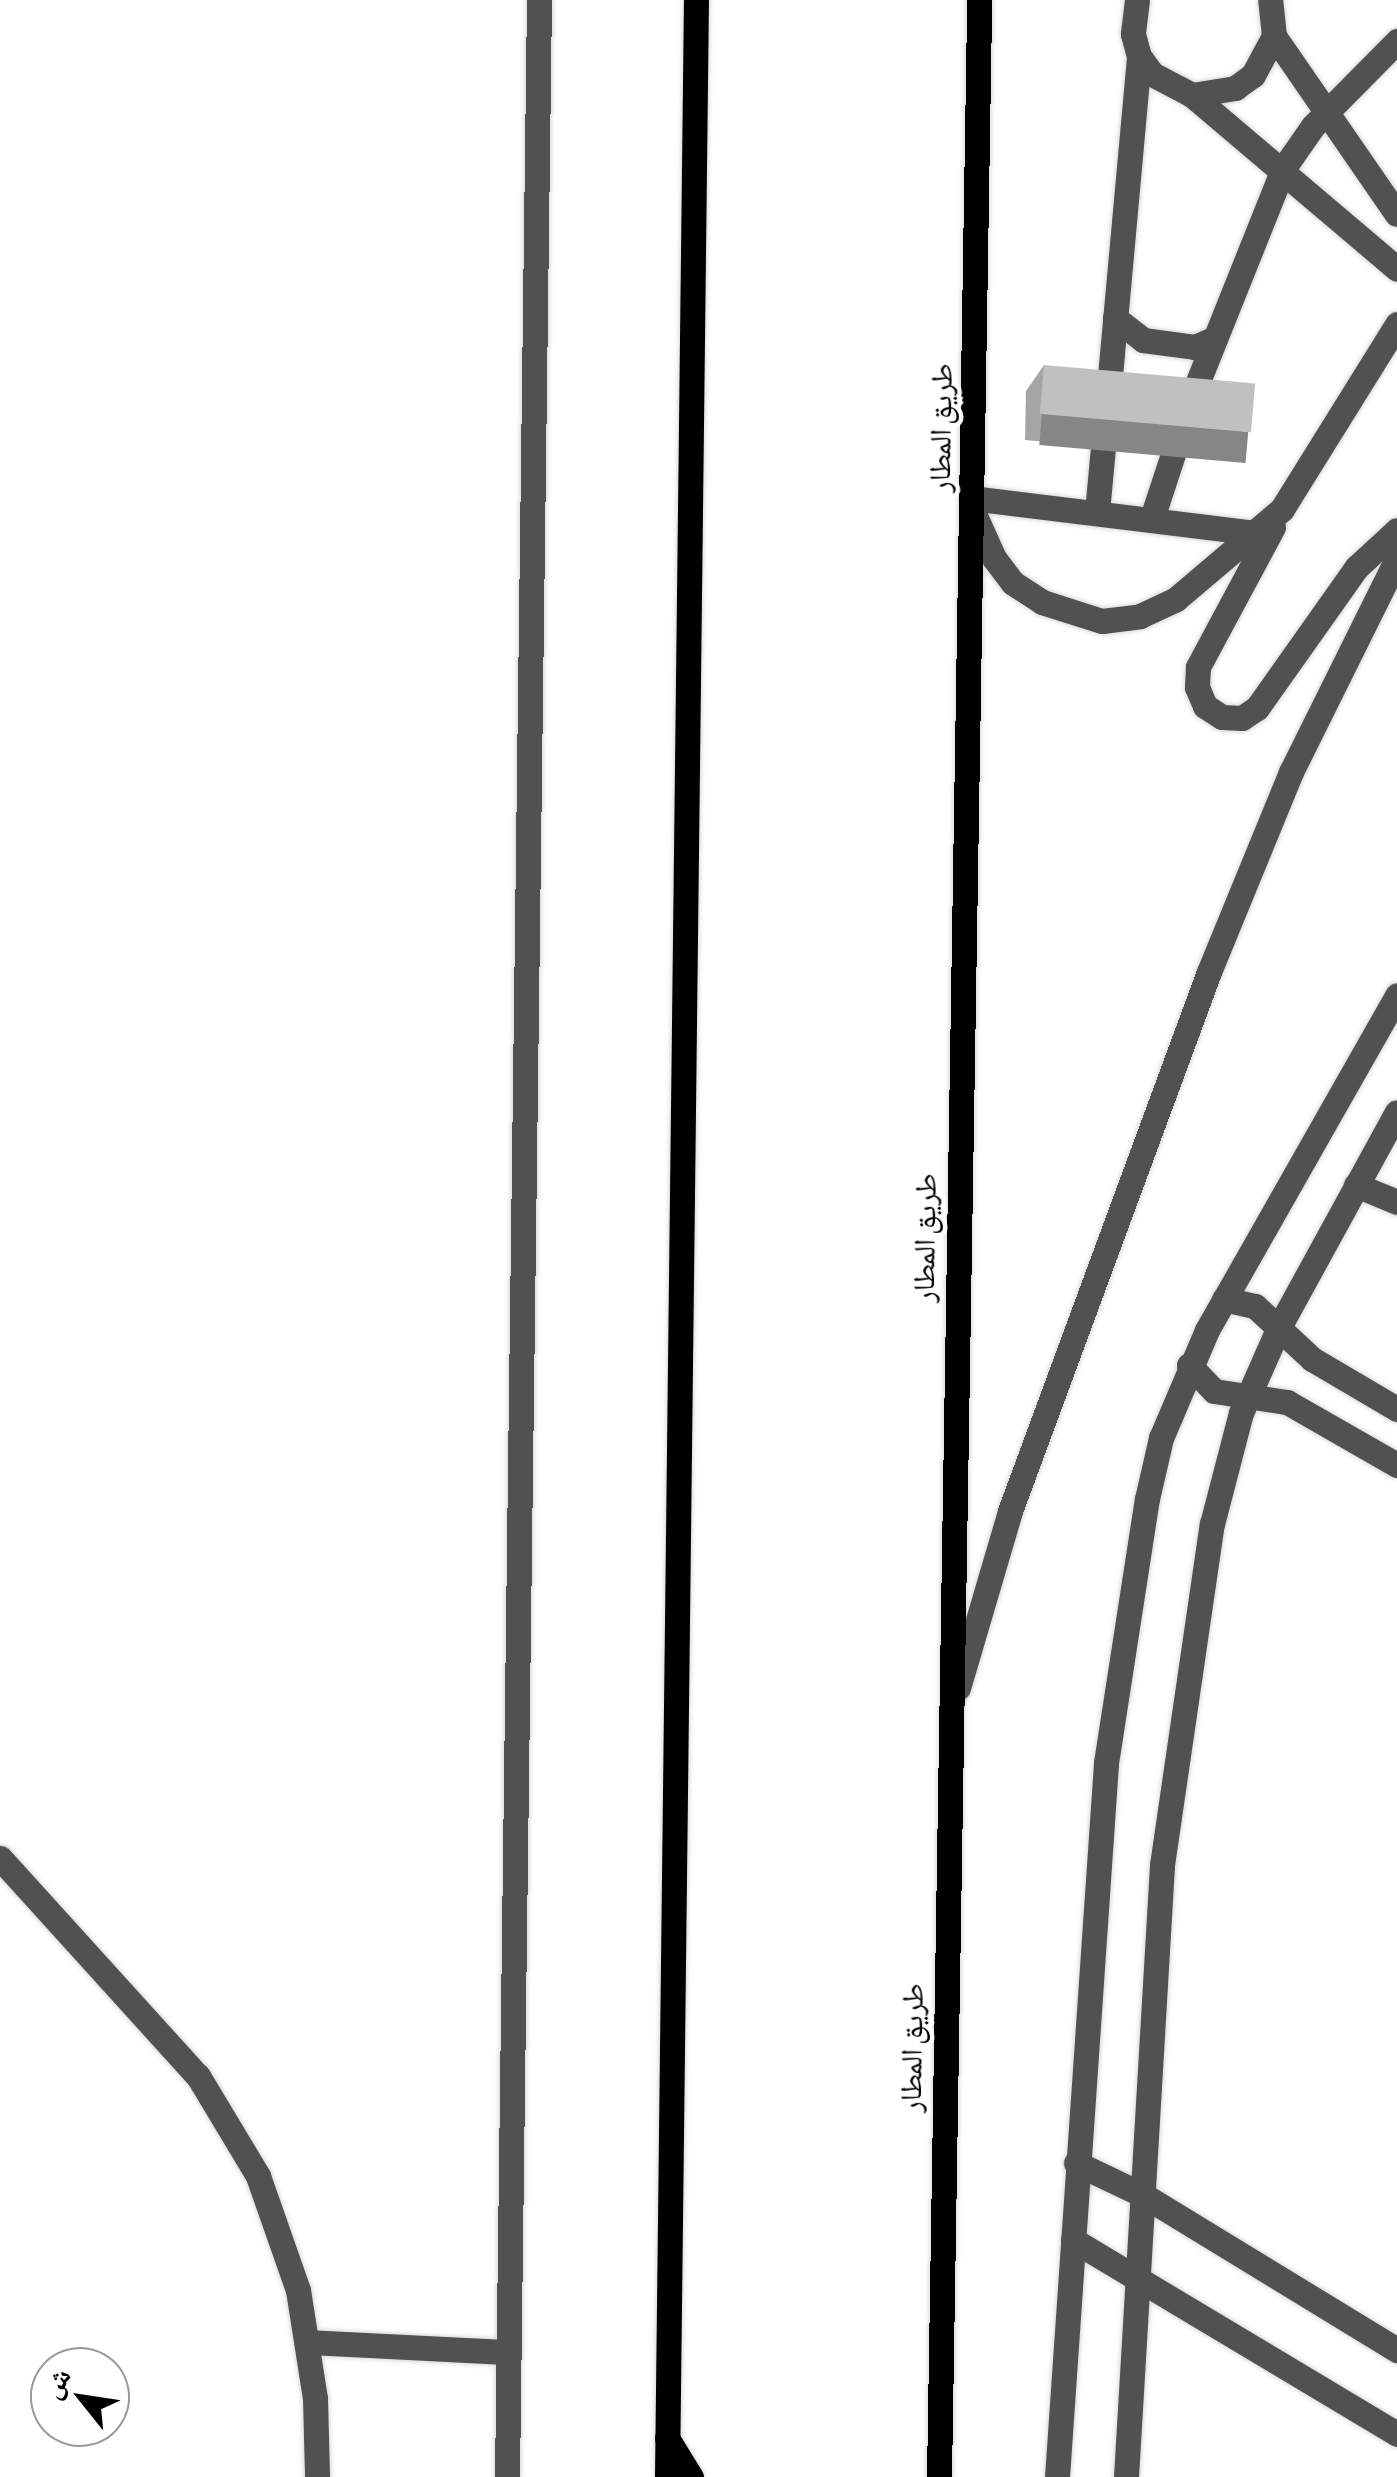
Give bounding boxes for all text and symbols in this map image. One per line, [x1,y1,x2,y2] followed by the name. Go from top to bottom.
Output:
[921,363,959,493] street label: طريق المطار
[905,1173,943,1303] street label: طريق المطار
[892,1983,930,2113] street label: طريق المطار
[30,2347,130,2447] north arrow
[34,2362,77,2404] text: ش

